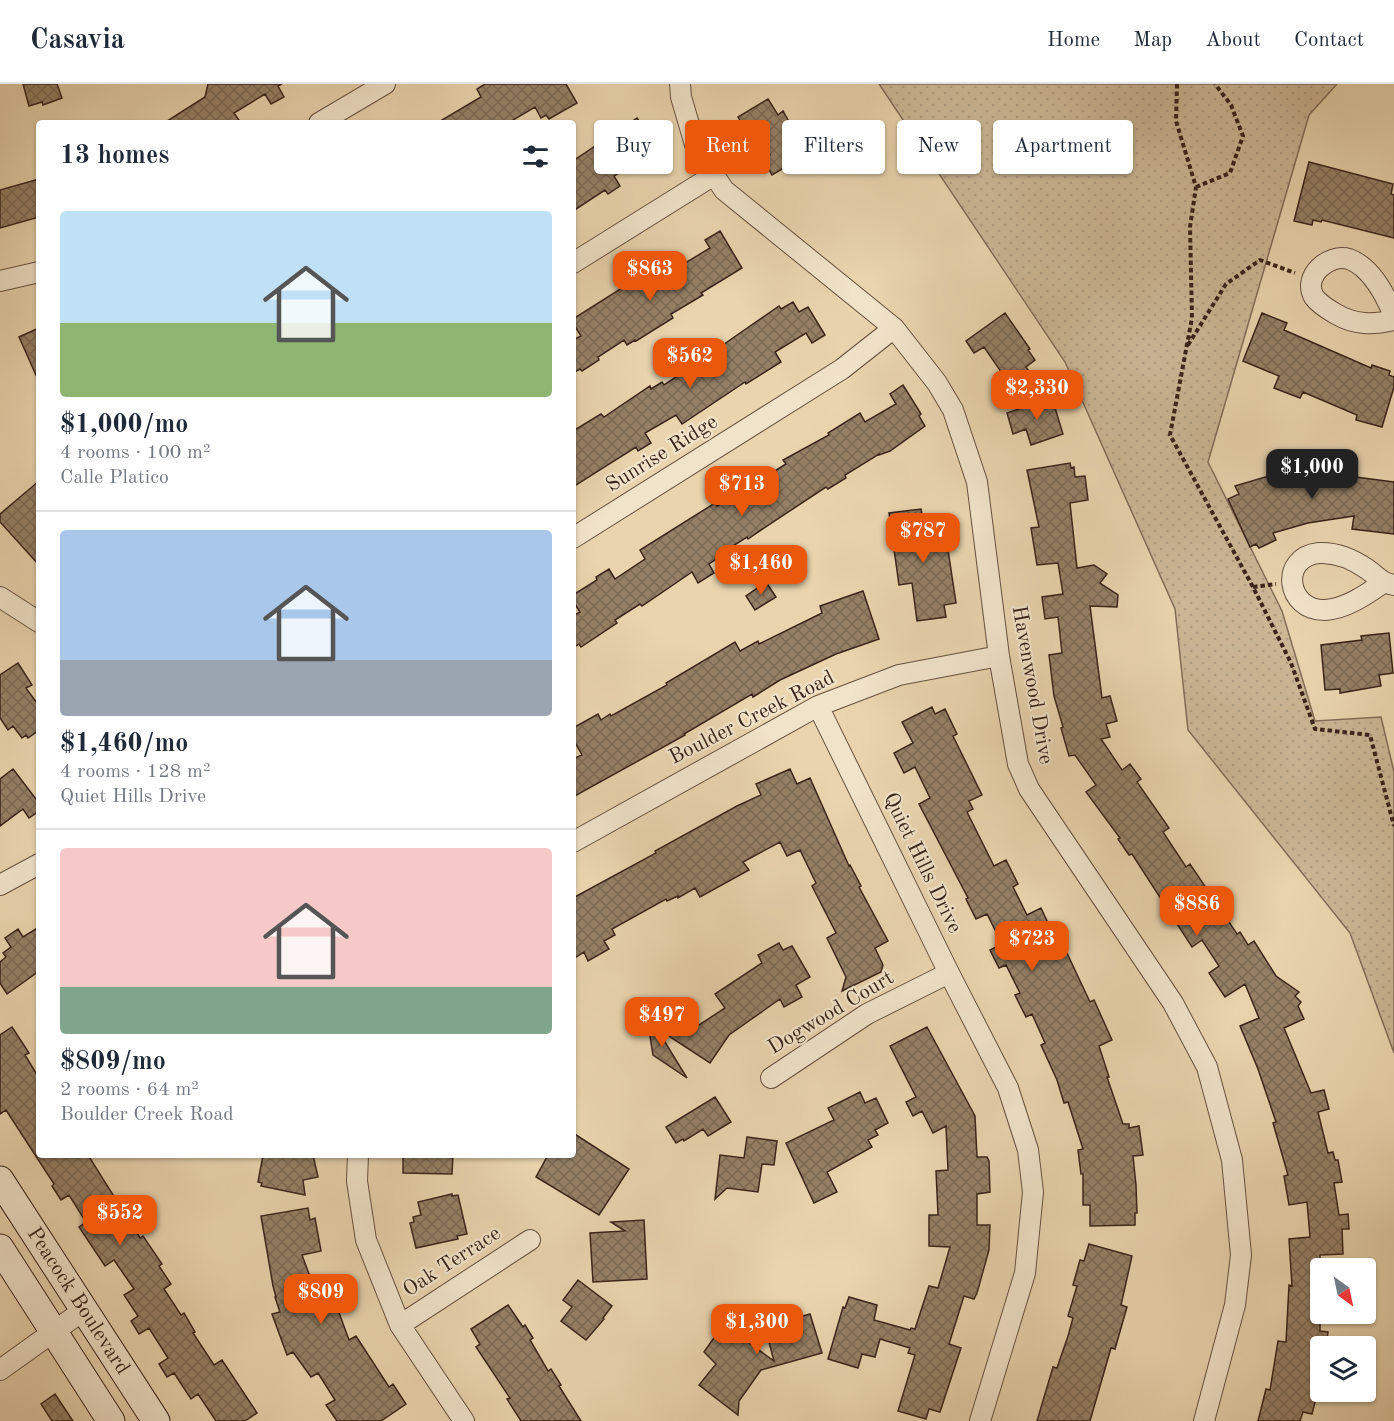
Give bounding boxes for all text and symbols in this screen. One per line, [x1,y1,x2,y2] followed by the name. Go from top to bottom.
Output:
[30,27,125,55] text: Casavia
[1047,30,1100,51] text: Home
[1133,30,1172,51] text: Map
[1205,30,1261,51] text: About
[1294,30,1364,51] text: Contact
[594,120,673,174] chip: Buy
[685,120,770,174] chip: Rent
[782,120,885,174] chip: Filters
[897,120,981,174] chip: New
[993,120,1133,174] chip: Apartment
[519,140,552,173] icon: filters
[60,143,169,169] text: 13 homes
[252,250,360,358] icon: home
[614,251,686,302] pin: $863
[627,260,673,280] text: $863
[654,338,726,389] pin: $562
[667,347,713,367] text: $562
[988,370,1086,421] pin: $2,330
[1005,379,1069,399] text: $2,330
[603,411,721,497] street label: Sunrise Ridge
[60,412,188,438] text: $1,000/mo
[60,443,210,463] text: 4 rooms · 100 m²
[1263,449,1361,500] pin: $1,000
[1280,458,1344,478] text: $1,000
[706,466,778,517] pin: $713
[60,468,169,488] text: Calle Platico
[719,475,765,495] text: $713
[887,513,959,564] pin: $787
[900,522,946,542] text: $787
[712,545,810,596] pin: $1,460
[729,554,793,574] text: $1,460
[252,569,360,677] icon: home
[1008,604,1056,766] street label: Havenwood Drive
[666,667,838,769] street label: Boulder Creek Road
[60,731,188,757] text: $1,460/mo
[60,762,210,782] text: 4 rooms · 128 m²
[60,787,206,807] text: Quiet Hills Drive
[879,789,965,937] street label: Quiet Hills Drive
[1161,886,1233,937] pin: $886
[252,887,360,995] icon: home
[1174,895,1220,915] text: $886
[996,921,1068,972] pin: $723
[1009,930,1055,950] text: $723
[764,967,898,1059] street label: Dogwood Court
[626,997,698,1048] pin: $497
[639,1006,685,1026] text: $497
[60,1049,166,1075] text: $809/mo
[60,1080,199,1100] text: 2 rooms · 64 m²
[60,1105,234,1125] text: Boulder Creek Road
[84,1195,156,1246] pin: $552
[97,1204,143,1224] text: $552
[400,1223,504,1301] street label: Oak Terrace
[23,1224,133,1378] street label: Peacock Boulevard
[1310,1258,1376,1324] north arrow
[1310,1258,1376,1402] map controls
[285,1274,357,1325] pin: $809
[298,1283,344,1303] text: $809
[708,1304,806,1355] pin: $1,300
[725,1313,789,1333] text: $1,300
[1310,1336,1376,1402] button: layers

